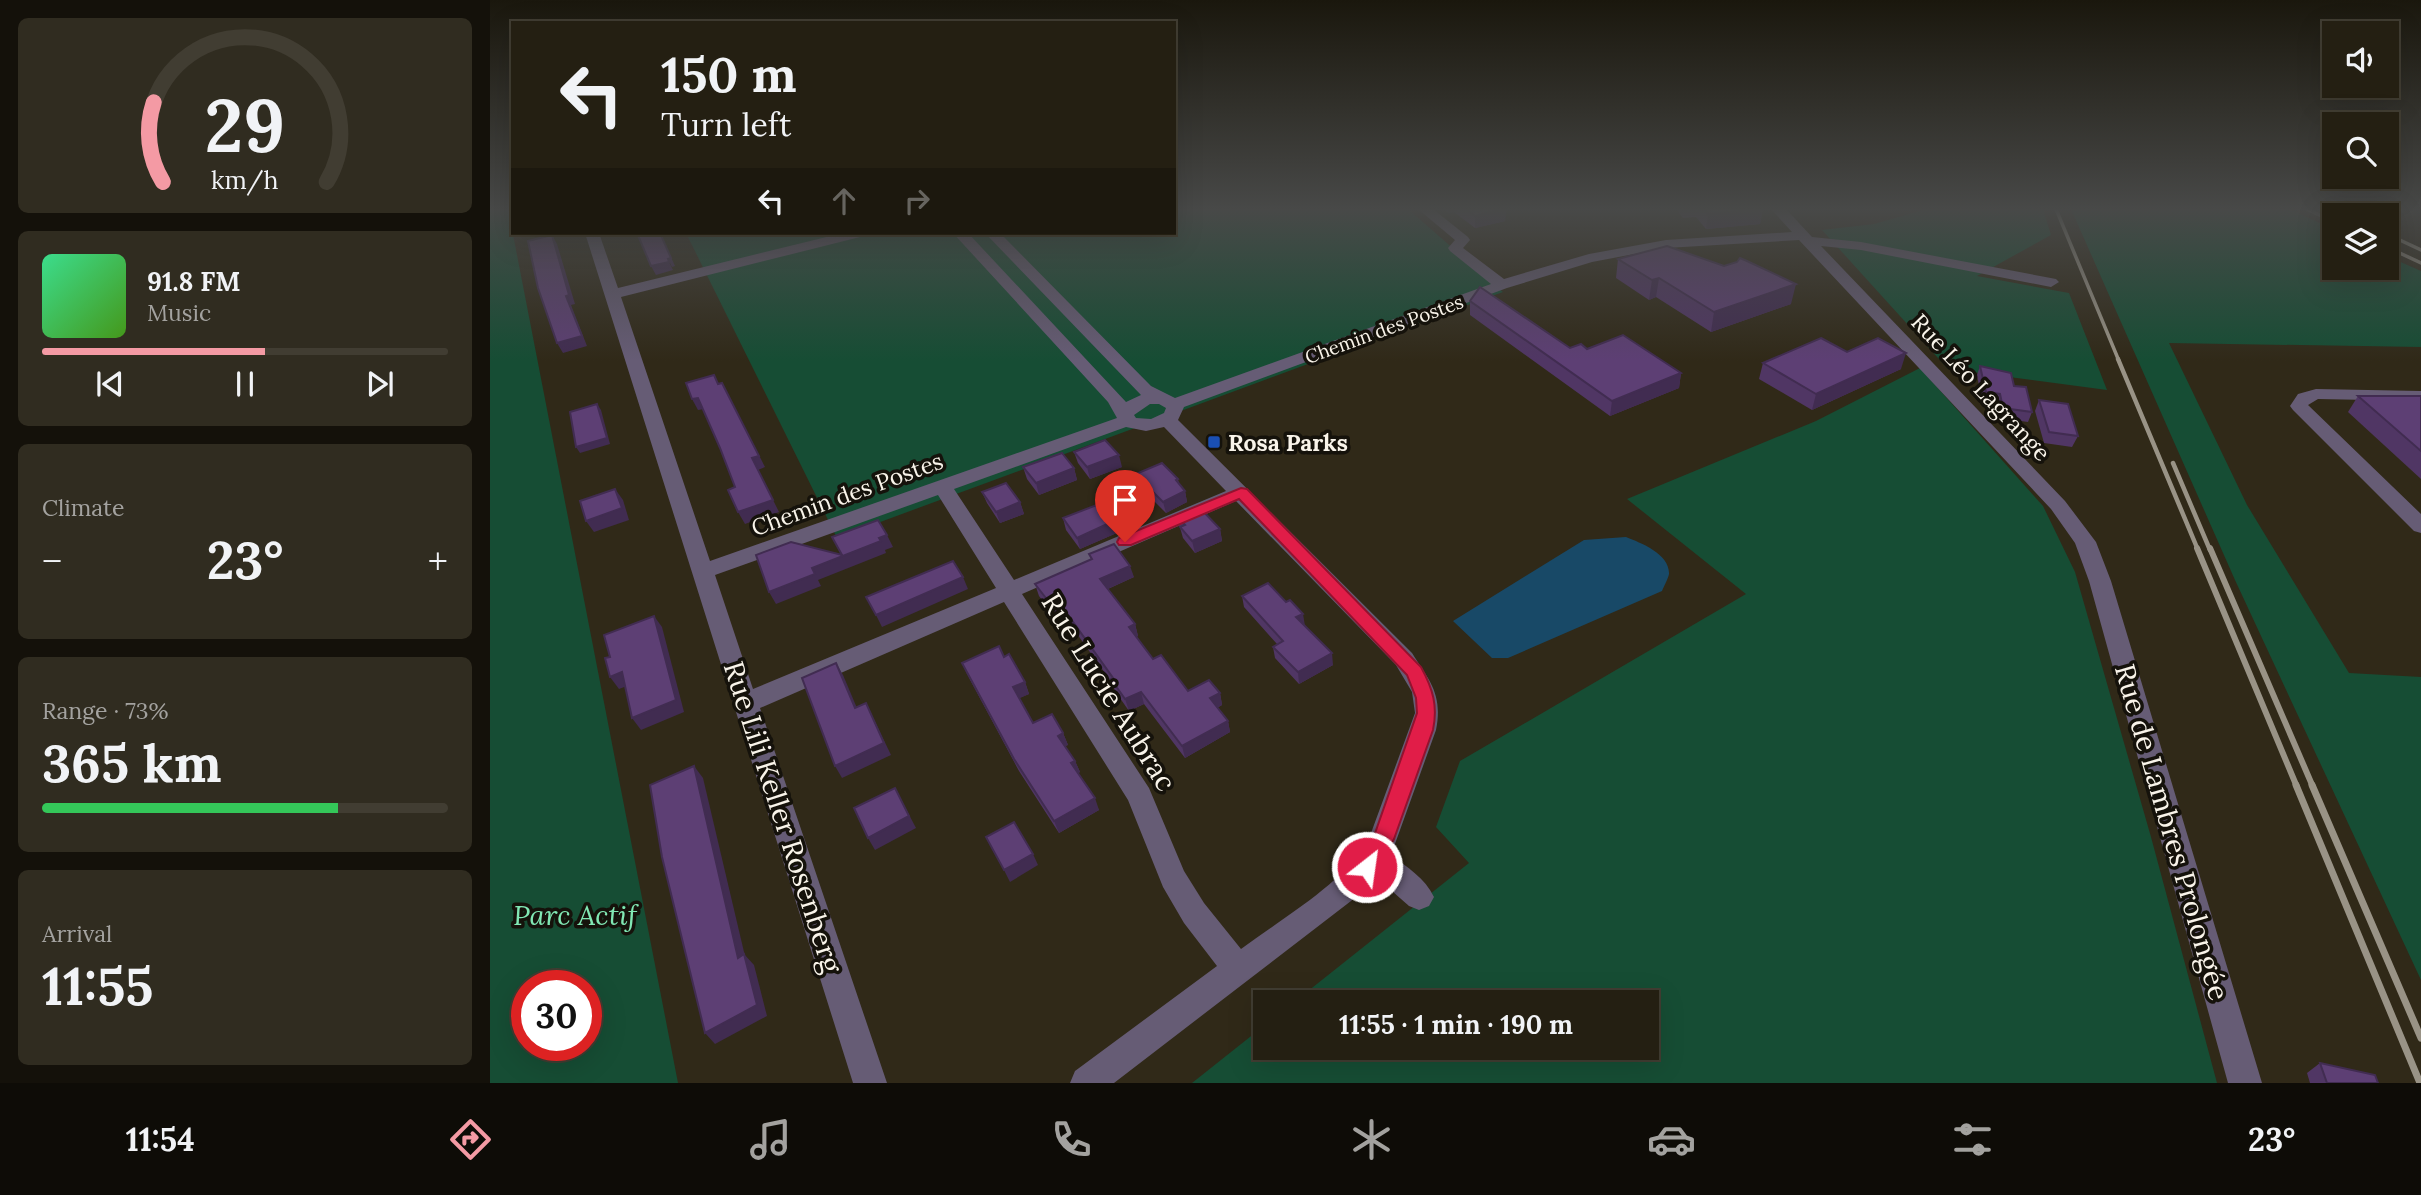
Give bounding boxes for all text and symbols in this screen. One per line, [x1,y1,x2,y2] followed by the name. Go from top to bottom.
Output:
[2322,21,2399,280] map controls
[2322,21,2399,98] button: sound
[661,43,797,105] text: 150 m
[546,49,637,140] icon: left
[205,79,285,172] text: 29
[661,104,791,145] text: Turn left
[2322,112,2399,189] button: search
[211,163,279,195] text: km/h
[752,182,790,220] icon: left
[825,182,863,220] icon: ahead
[898,182,936,220] icon: right
[2322,203,2399,280] button: layers
[147,265,240,298] text: 91.8 FM
[1301,289,1467,369] street label: Chemin des Postes
[147,298,211,327] text: Music
[1905,307,2057,467] street label: Rue Léo Lagrange
[91,365,129,403] icon: previous
[226,365,264,403] icon: pause
[361,365,399,403] icon: next
[1228,428,1348,457] place label: Rosa Parks
[1206,434,1222,450] marker: Rosa Parks
[747,446,947,542] street label: Chemin des Postes
[1095,470,1155,542] pin
[1106,481,1144,519] icon: arrive
[42,493,124,522] text: Climate
[207,527,283,593] text: 23°
[42,537,62,585] text: −
[428,537,448,585] text: +
[1034,586,1184,798] street label: Rue Lucie Aubrac
[716,657,851,978] street label: Rue Lili Keller Rosenberg
[2107,660,2237,1004] street label: Rue de Lambres Prolongée
[42,696,169,725] text: Range · 73%
[42,730,222,796] text: 365 km
[1330,830,1404,904] position arrow
[513,897,639,933] park label: Parc Actif
[42,919,112,948] text: Arrival
[42,953,153,1019] text: 11:55
[511,970,602,1061] speed limit sign: 30
[1339,1008,1573,1041] text: 11:55 · 1 min · 190 m
[446,1115,495,1164] icon: directions
[746,1115,795,1164] icon: music
[1047,1115,1096,1164] icon: phone
[1347,1115,1396,1164] icon: climate
[1647,1115,1696,1164] icon: car
[1948,1115,1997,1164] icon: filters
[126,1119,195,1160] text: 11:54
[2248,1119,2295,1160] text: 23°

